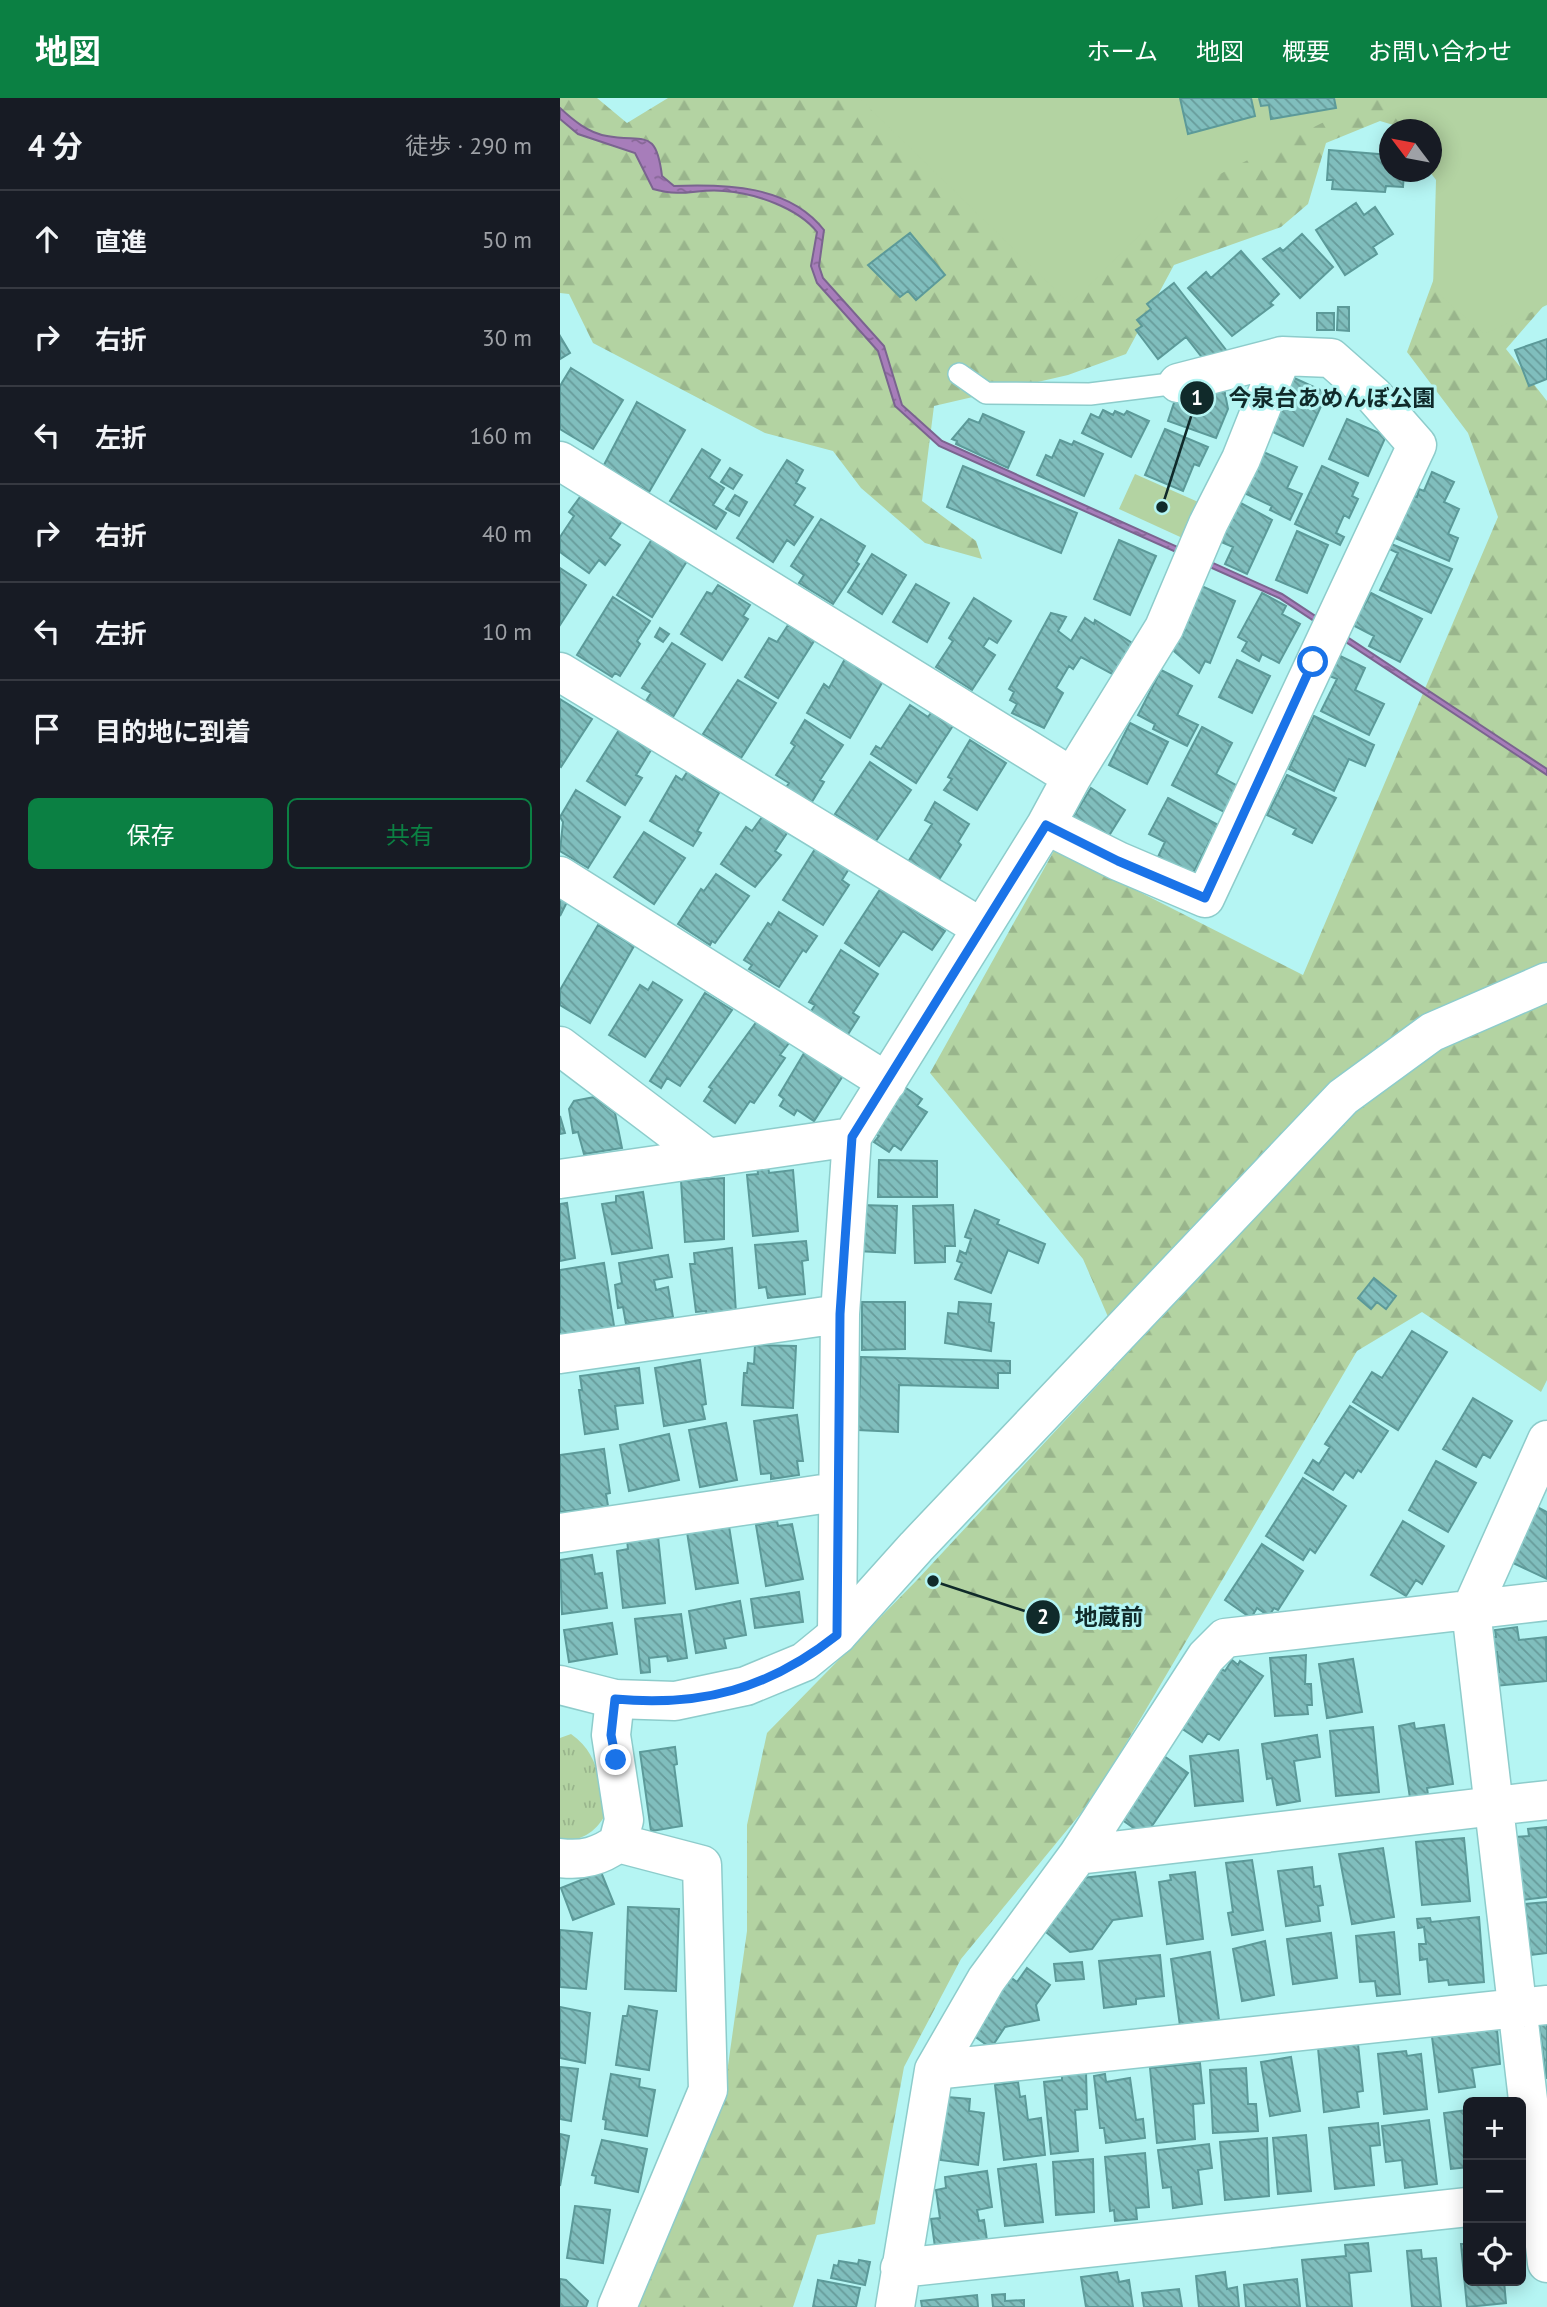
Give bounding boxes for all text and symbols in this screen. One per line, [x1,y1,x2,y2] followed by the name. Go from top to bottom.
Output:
[35,29,101,72] text: 地図
[1087,36,1158,67] text: ホーム
[1196,36,1244,67] text: 地図
[1282,36,1330,67] text: 概要
[1368,36,1512,67] text: お問い合わせ
[1379,119,1442,182] north arrow
[28,126,83,165] text: 4 分
[405,131,532,160] text: 徒歩 · 290 m
[28,220,66,258] icon: ahead
[95,225,147,258] text: 直進
[482,225,532,254] text: 50 m
[28,318,66,356] icon: right
[95,323,147,356] text: 右折
[482,323,532,352] text: 30 m
[1179,376,1449,420] callout: 今泉台あめんぼ公園
[1229,383,1436,412] text: 今泉台あめんぼ公園
[1191,384,1203,411] text: 1
[28,416,66,454] icon: left
[95,421,147,454] text: 左折
[470,421,532,450] text: 160 m
[28,514,66,552] icon: right
[95,519,147,552] text: 右折
[482,519,532,548] text: 40 m
[28,612,66,650] icon: left
[95,617,147,650] text: 左折
[482,617,532,646] text: 10 m
[1297,646,1328,677] route start
[28,710,66,748] icon: arrive
[95,715,251,748] text: 目的地に到着
[28,798,273,869] button: 保存
[287,798,532,869] button: 共有
[1025,1595,1157,1639] callout: 地蔵前
[1075,1602,1144,1631] text: 地蔵前
[1037,1603,1049,1630] text: 2
[600,1744,631,1775] route end
[1463,2097,1526,2286] map controls
[1463,2097,1526,2160] button: +
[1463,2160,1526,2223] button: −
[1463,2223,1526,2286] button: locate

